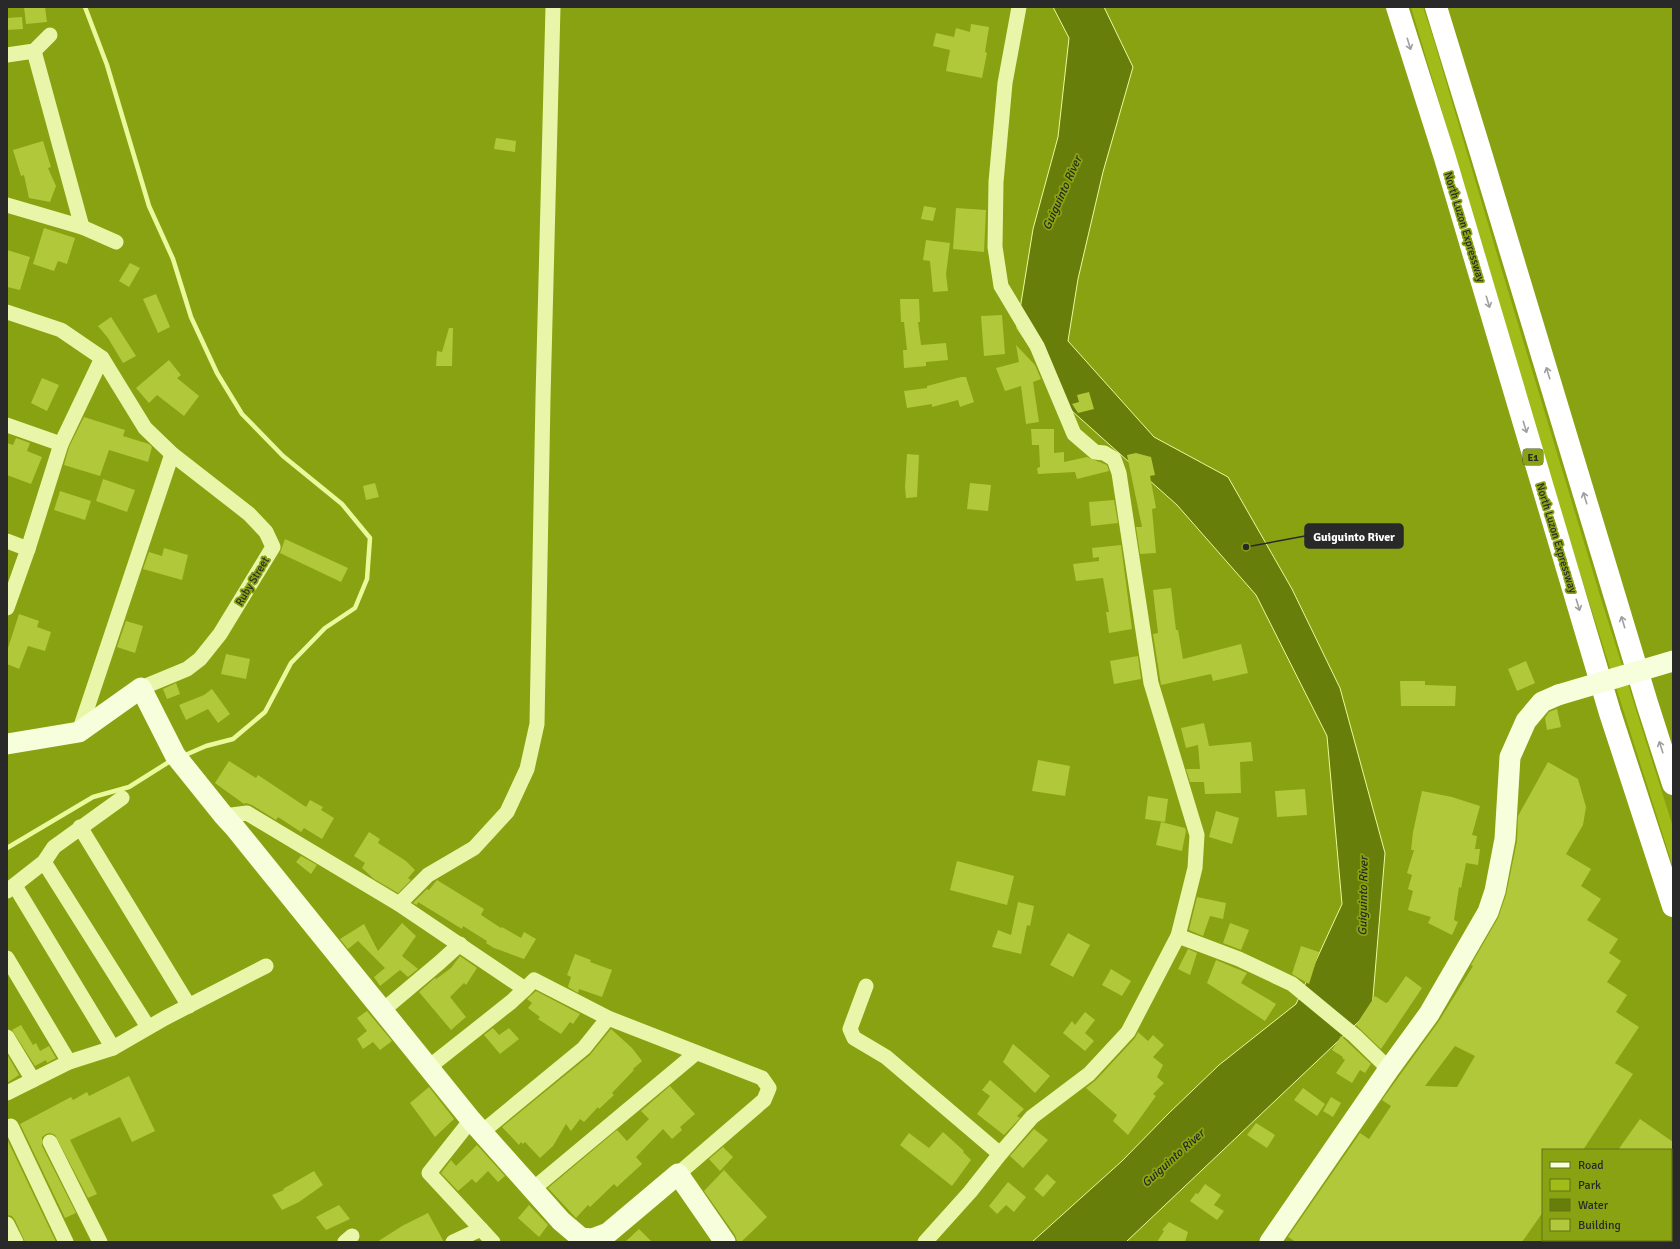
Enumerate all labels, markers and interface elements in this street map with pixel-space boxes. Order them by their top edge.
one-way arrow [1406,38,1413,51]
water label: Guiguinto River [1040,153,1086,232]
street label: North Luzon Expressway [1442,170,1488,285]
one-way arrow [1485,296,1492,309]
one-way arrow [1544,367,1551,380]
one-way arrow [1522,420,1529,433]
road number: E1 [1523,449,1543,465]
street label: North Luzon Expressway [1534,481,1580,596]
one-way arrow [1581,492,1588,505]
callout: Guiguinto River [1305,524,1403,548]
text: Guiguinto River [1313,530,1395,545]
street label: Ruby Street [233,554,272,608]
one-way arrow [1575,599,1582,612]
one-way arrow [1619,616,1626,629]
one-way arrow [1657,740,1664,753]
water label: Guiguinto River [1355,855,1372,936]
water label: Guiguinto River [1139,1125,1209,1190]
legend [1542,1149,1672,1241]
text: Road [1578,1158,1604,1173]
text: Park [1578,1178,1601,1193]
text: Water [1578,1198,1609,1213]
text: Building [1578,1218,1621,1233]

